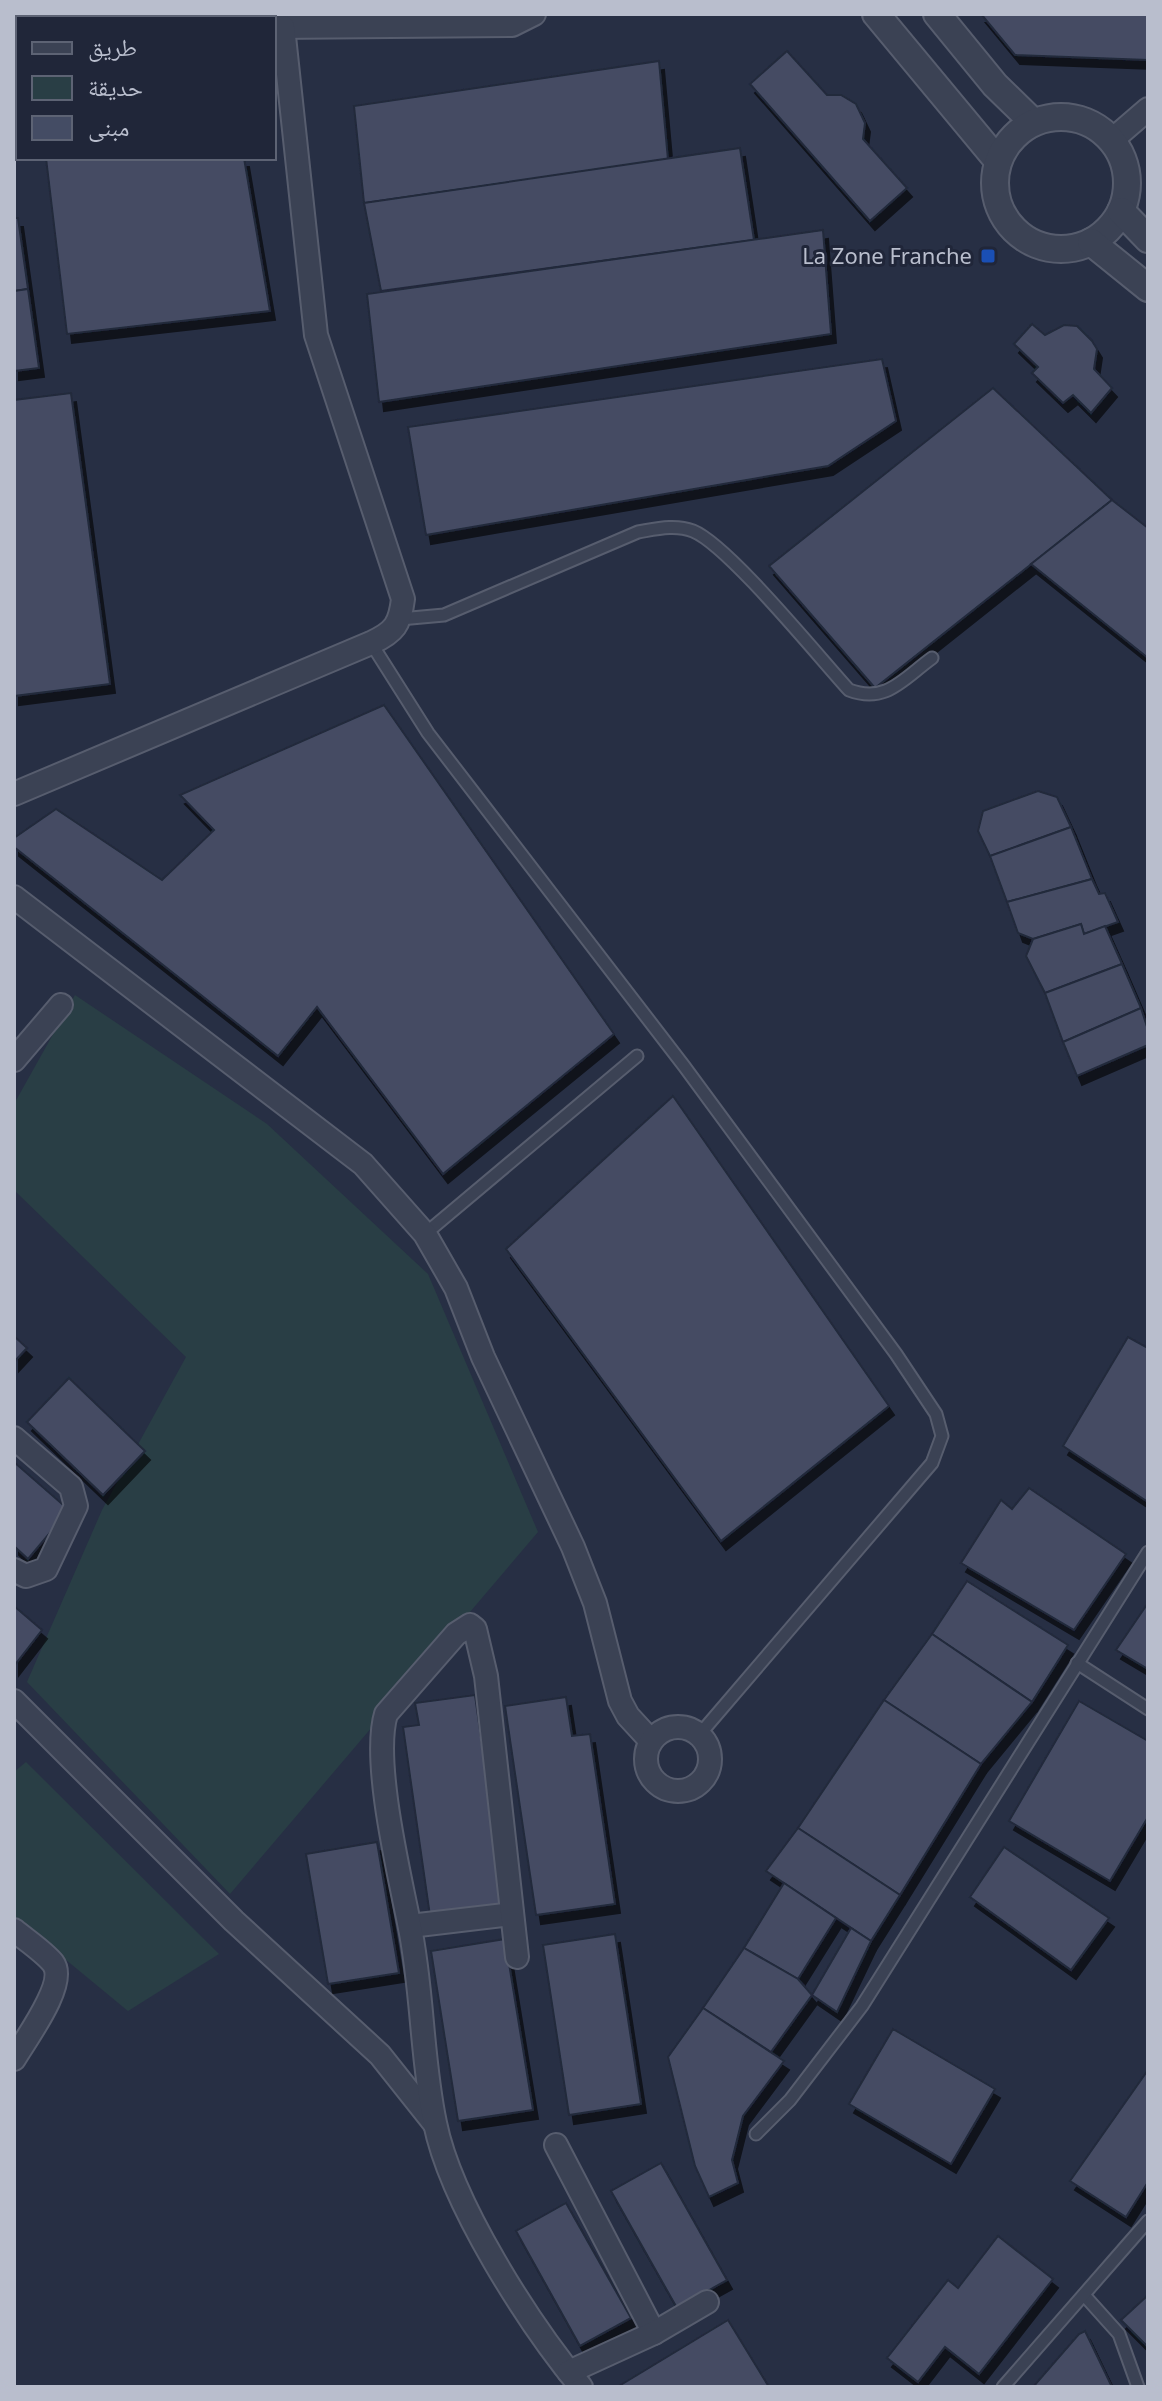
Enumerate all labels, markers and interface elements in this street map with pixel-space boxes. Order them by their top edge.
legend [16,16,276,160]
text: طريق [88,30,137,63]
text: حديقة [88,70,143,103]
text: مبنى [88,110,129,143]
place label: La Zone Franche [802,240,972,270]
marker: La Zone Franche [979,247,997,265]

